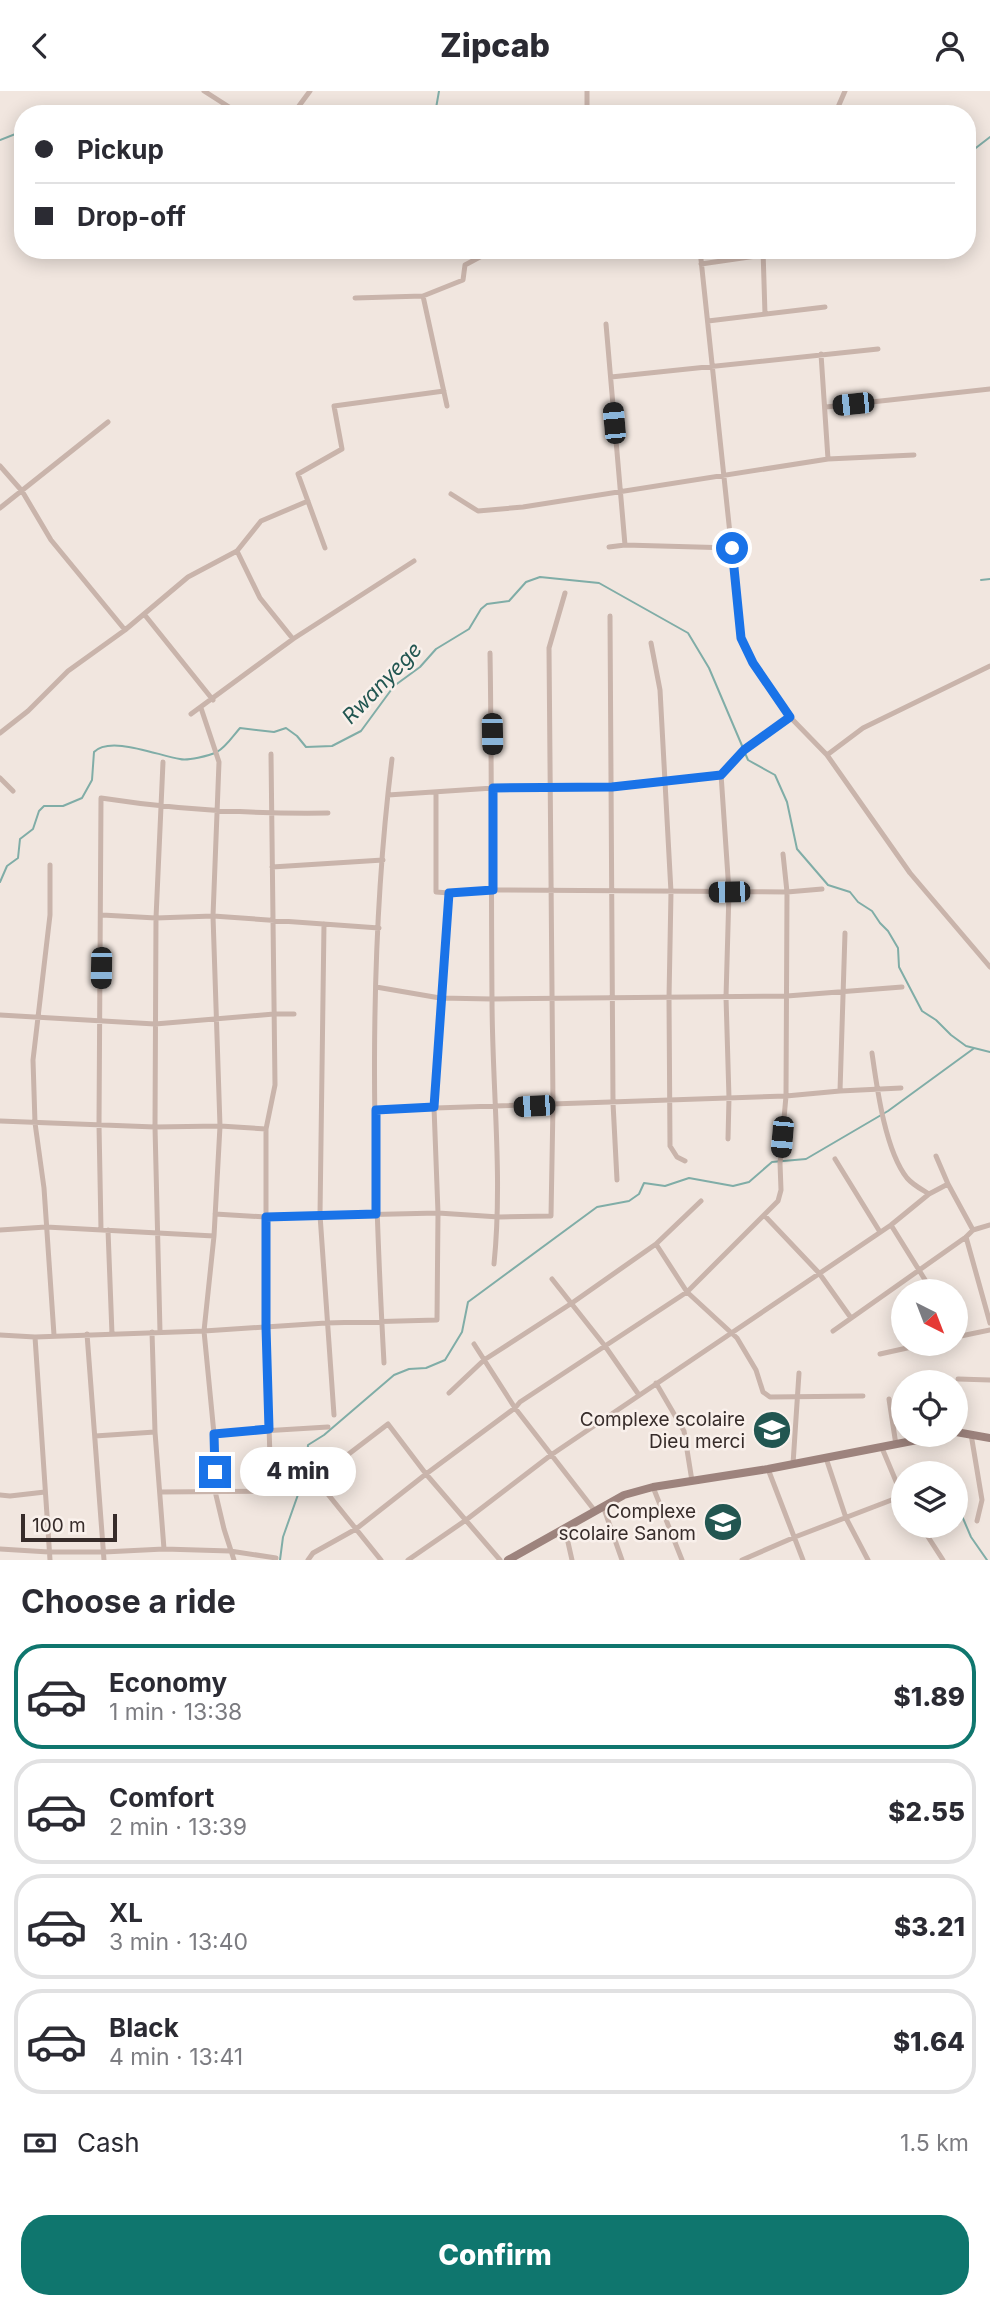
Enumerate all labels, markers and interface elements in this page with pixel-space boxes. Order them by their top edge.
text: Zipcab [440,26,550,65]
icon: back [21,27,59,65]
icon: person [931,27,969,65]
text: Pickup [77,134,164,165]
text: Drop-off [77,201,186,232]
car [832,391,875,417]
car [602,401,627,445]
route start [716,532,748,564]
water label: Rwanyege [337,637,427,729]
car [482,713,503,755]
car [708,881,751,903]
car [91,947,112,989]
car [513,1094,556,1118]
car [770,1115,795,1159]
north arrow [891,1279,968,1356]
map controls [891,1279,968,1538]
button: locate [891,1370,968,1447]
place label: Complexe scolaire Dieu merci [580,1408,745,1453]
school or university icon: Complexe scolaire Dieu merci [751,1409,793,1451]
callout: 4 min [240,1447,355,1497]
route end [199,1456,231,1488]
text: 4 min [266,1457,330,1485]
button: layers [891,1461,968,1538]
place label: Complexe scolaire Sanom [558,1500,696,1545]
school or university icon: Complexe scolaire Sanom [702,1501,744,1543]
scale bar [21,1511,117,1543]
text: 100 m [32,1514,86,1537]
text: Choose a ride [21,1582,236,1621]
icon: car [25,1665,88,1728]
text: Economy [109,1667,227,1698]
text: $1.89 [894,1681,965,1712]
text: 1 min · 13:38 [109,1698,242,1726]
icon: car [25,1780,88,1843]
text: Comfort [109,1782,214,1813]
text: $2.55 [888,1796,965,1827]
text: 2 min · 13:39 [109,1813,247,1841]
icon: car [25,1895,88,1958]
text: XL [109,1897,143,1928]
text: $3.21 [894,1911,965,1942]
text: 3 min · 13:40 [109,1928,248,1956]
icon: car [25,2010,88,2073]
text: Black [109,2012,179,2043]
text: $1.64 [893,2026,965,2057]
text: 4 min · 13:41 [109,2043,243,2071]
icon: cash [21,2124,59,2162]
text: Cash [77,2127,140,2158]
text: 1.5 km [900,2129,969,2157]
button: Confirm [21,2215,969,2295]

